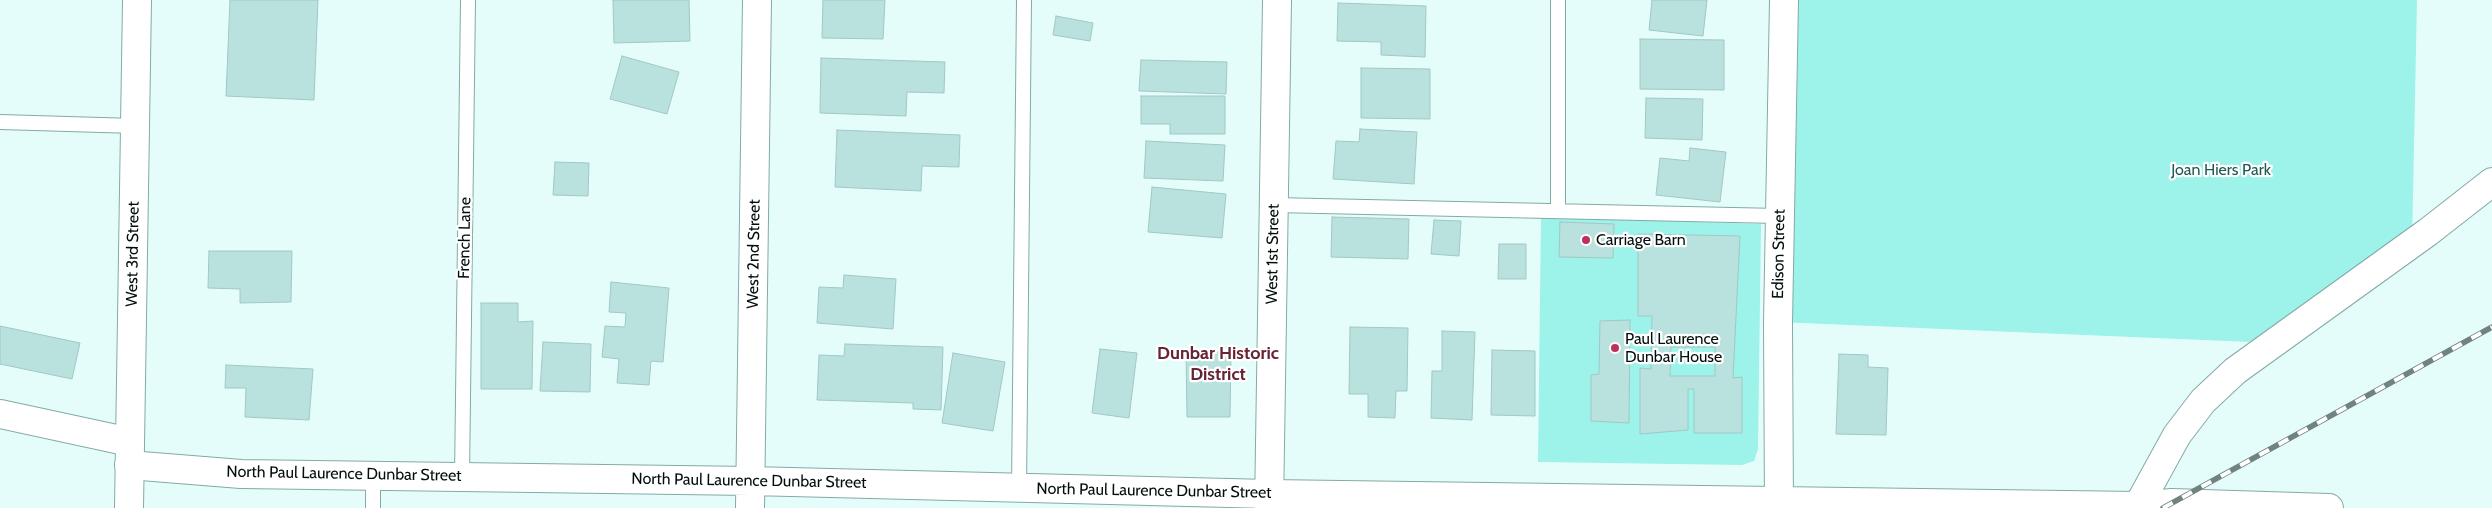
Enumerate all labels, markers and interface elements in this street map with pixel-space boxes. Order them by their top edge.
park label: Joan Hiers Park [2171,160,2271,180]
street label: French Lane [455,197,475,279]
street label: West 2nd Street [743,199,765,309]
street label: West 3rd Street [122,201,144,307]
street label: West 1st Street [1263,204,1283,304]
street label: Edison Street [1769,209,1789,299]
place label: Carriage Barn [1596,230,1686,250]
marker: Carriage Barn [1580,234,1592,246]
place label: Paul Laurence Dunbar House [1625,329,1722,367]
marker: Paul Laurence Dunbar House [1609,342,1621,354]
district label: Dunbar Historic District [1157,343,1279,386]
street label: North Paul Laurence Dunbar Street [226,462,462,486]
street label: North Paul Laurence Dunbar Street [631,469,867,493]
street label: North Paul Laurence Dunbar Street [1036,479,1272,503]

